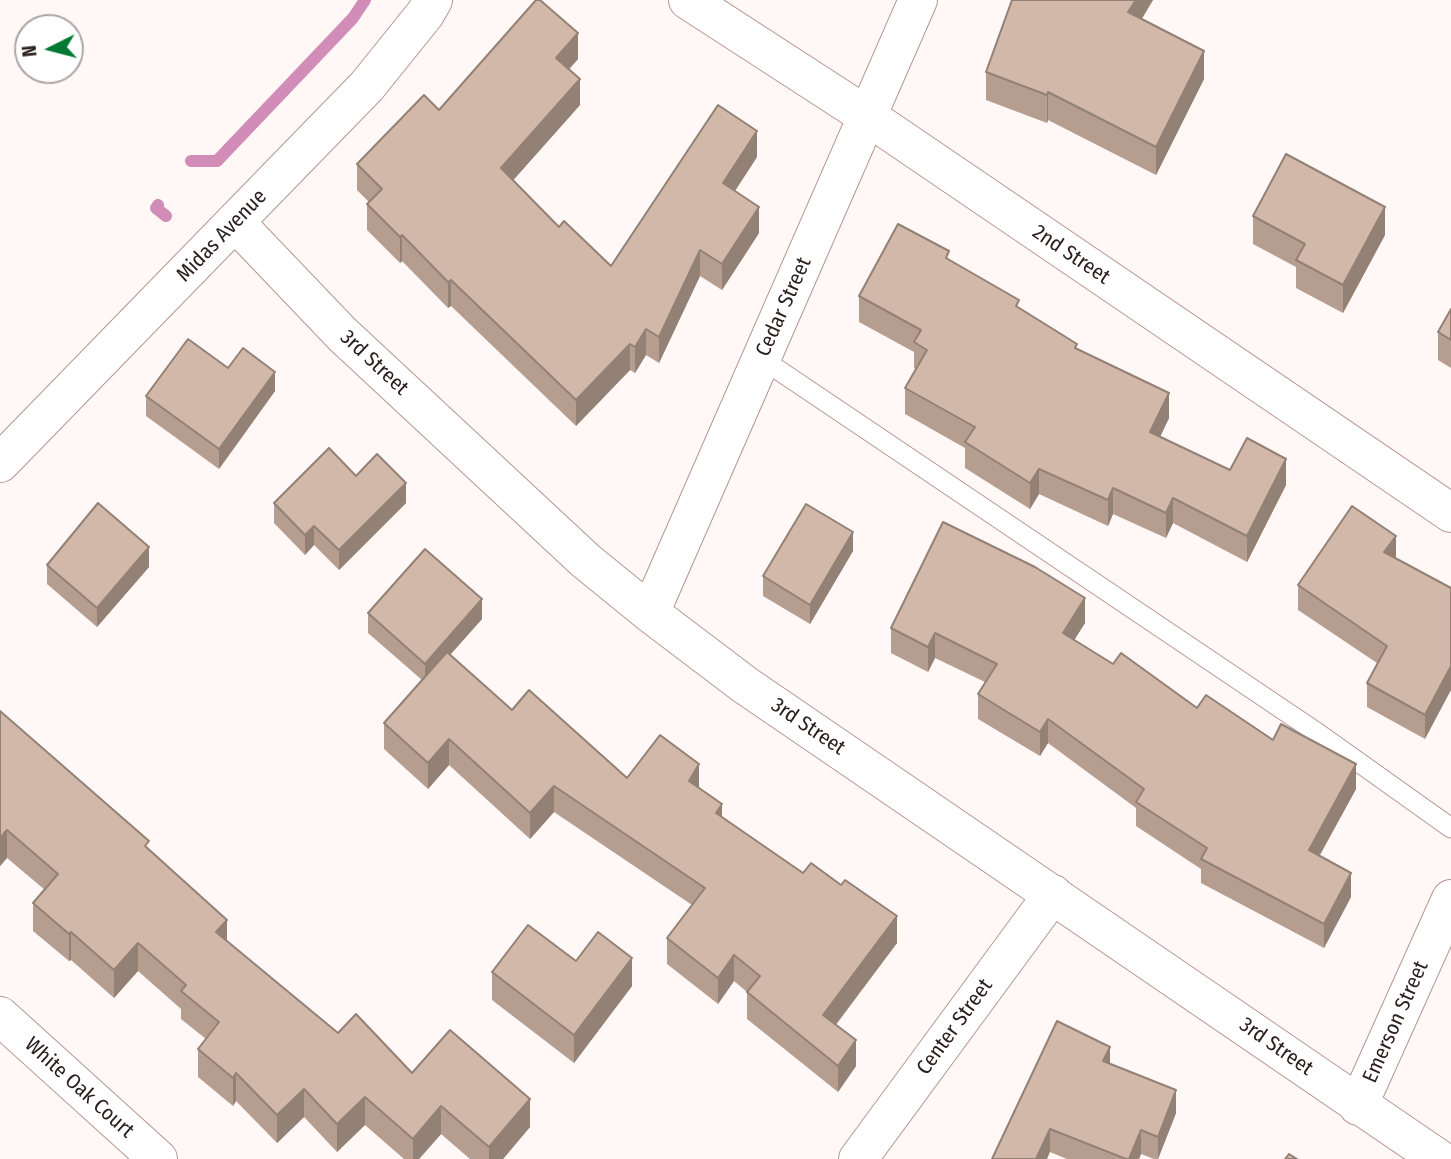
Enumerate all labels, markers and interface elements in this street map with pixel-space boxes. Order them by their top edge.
north arrow [14,14,84,84]
text: N [18,44,42,58]
street label: Midas Avenue [172,185,272,287]
street label: 2nd Street [1027,220,1115,290]
street label: Cedar Street [751,253,817,361]
street label: 3rd Street [335,325,413,401]
street label: 3rd Street [766,693,850,761]
street label: Emerson Street [1358,957,1434,1087]
street label: Center Street [912,974,998,1080]
street label: 3rd Street [1234,1013,1318,1081]
street label: White Oak Court [19,1032,139,1144]

